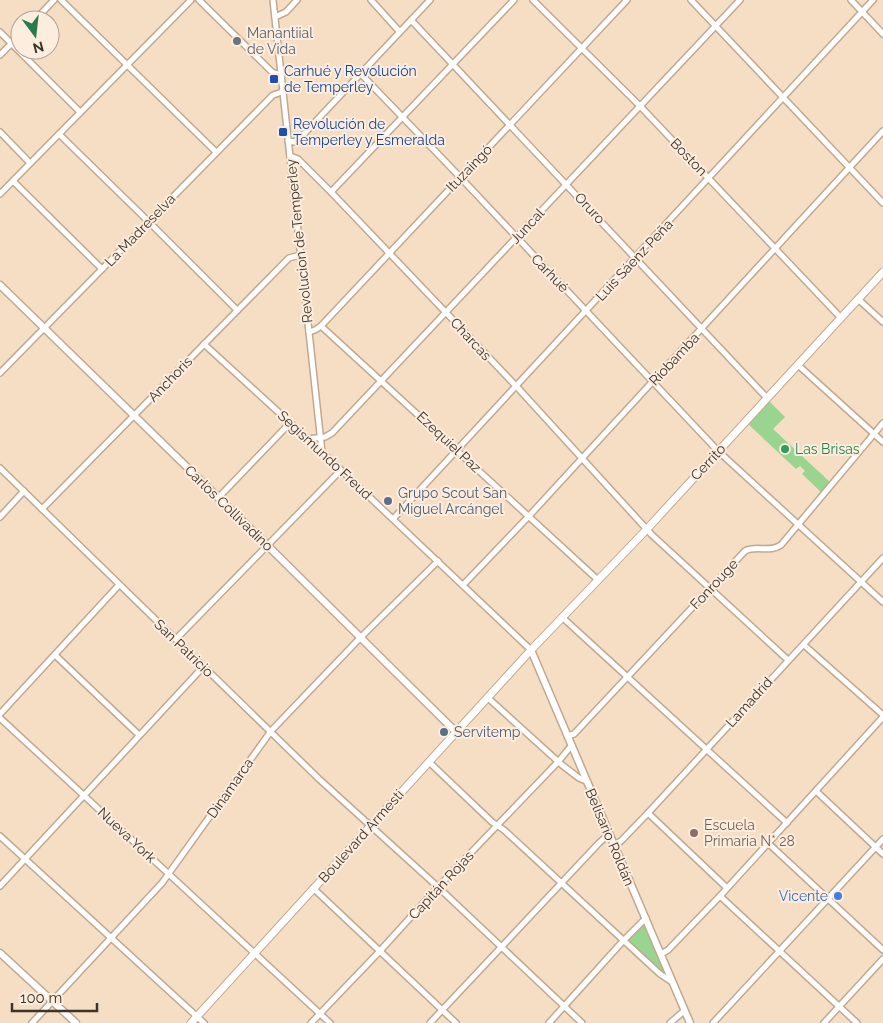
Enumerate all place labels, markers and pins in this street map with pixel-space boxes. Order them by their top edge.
place label: Manantiial de Vida [247,25,313,57]
marker: Manantiial de Vida [231,35,243,47]
place label: Carhué y Revolución de Temperley [284,63,417,95]
marker: Carhué y Revolución de Temperley [268,73,280,85]
place label: Revolución de Temperley y Esmeralda [293,116,445,148]
marker: Revolución de Temperley y Esmeralda [277,126,289,138]
place label: Las Brisas [795,441,860,457]
marker: Las Brisas [779,443,791,455]
place label: Grupo Scout San Miguel Arcángel [398,485,507,517]
marker: Grupo Scout San Miguel Arcángel [382,495,394,507]
place label: Servitemp [454,724,521,740]
marker: Servitemp [438,726,450,738]
place label: Escuela Primaria N* 28 [704,817,795,849]
marker: Escuela Primaria N* 28 [688,827,700,839]
place label: Vicente [779,888,828,904]
marker: Vicente [832,890,844,902]

